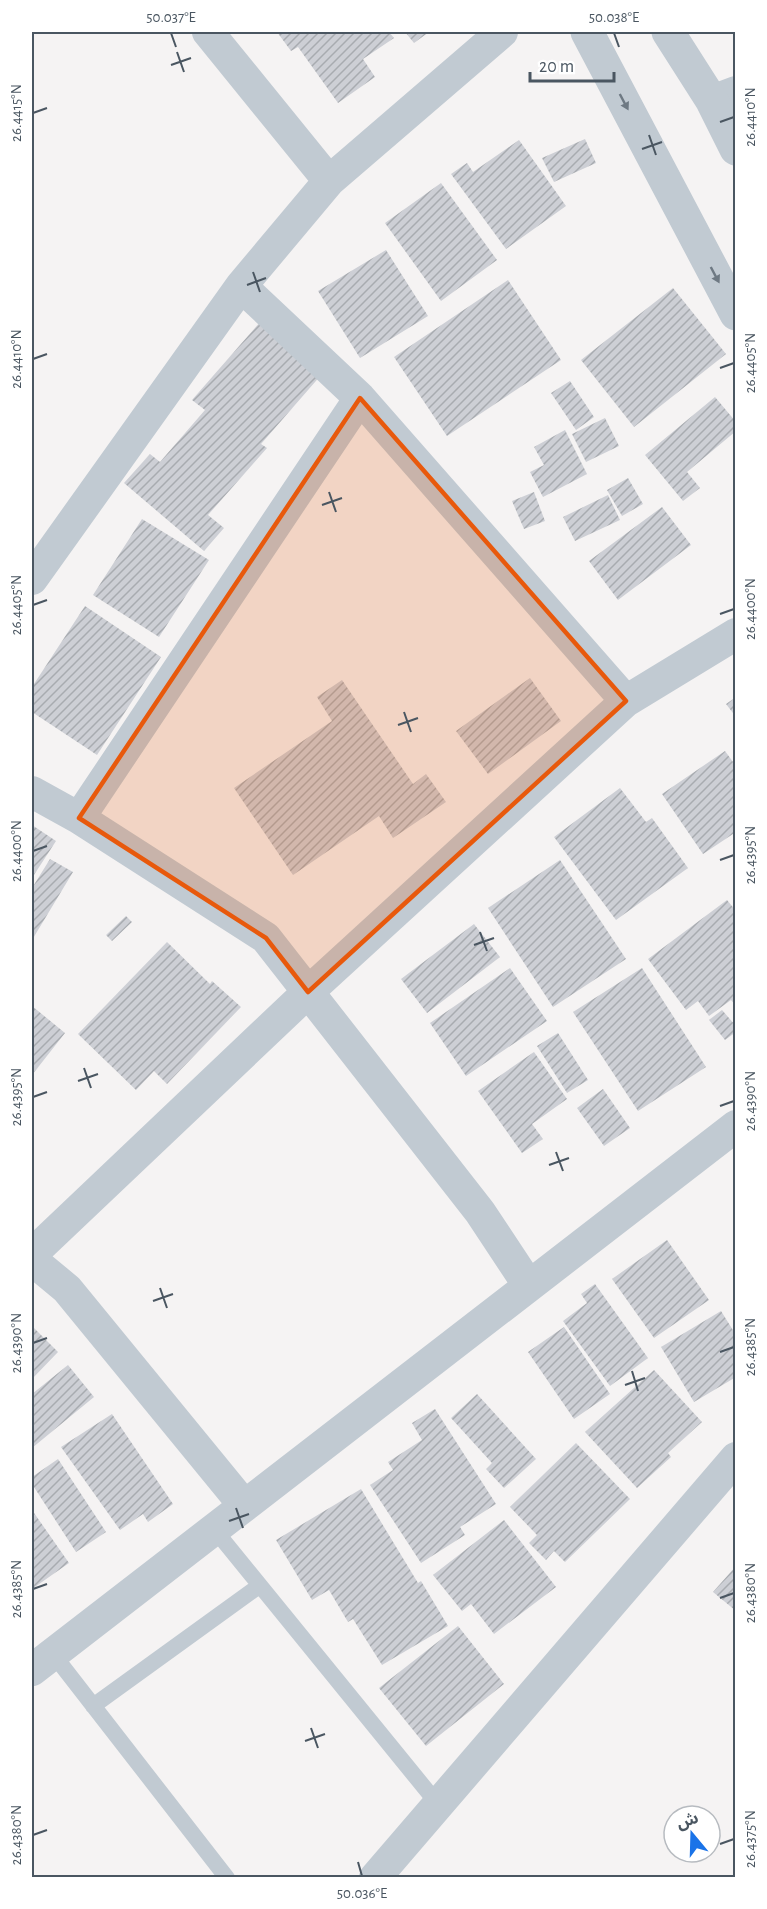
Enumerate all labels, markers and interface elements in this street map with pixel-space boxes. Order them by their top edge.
text: 50.037°E [146,10,196,25]
text: 50.038°E [589,10,639,25]
scale bar [530,45,614,83]
text: 20 m [539,58,574,76]
text: 26.4415°N [9,84,24,142]
text: 26.4410°N [743,87,758,147]
one-way arrow [619,94,629,111]
one-way arrow [710,266,720,283]
text: 26.4410°N [9,329,24,389]
text: 26.4405°N [743,333,758,393]
text: 26.4405°N [9,575,24,635]
text: 26.4400°N [743,578,758,640]
text: 26.4400°N [9,820,24,882]
text: 26.4395°N [743,826,758,884]
text: 26.4395°N [9,1068,24,1126]
text: 26.4390°N [743,1071,758,1131]
text: 26.4390°N [9,1313,24,1373]
text: 26.4385°N [743,1318,758,1376]
text: 26.4385°N [9,1560,24,1618]
text: 26.4380°N [743,1563,758,1623]
north arrow [662,1804,722,1864]
text: 26.4380°N [9,1805,24,1865]
text: ش [674,1810,701,1833]
text: 26.4375°N [743,1810,758,1868]
text: 50.036°E [337,1886,387,1901]

